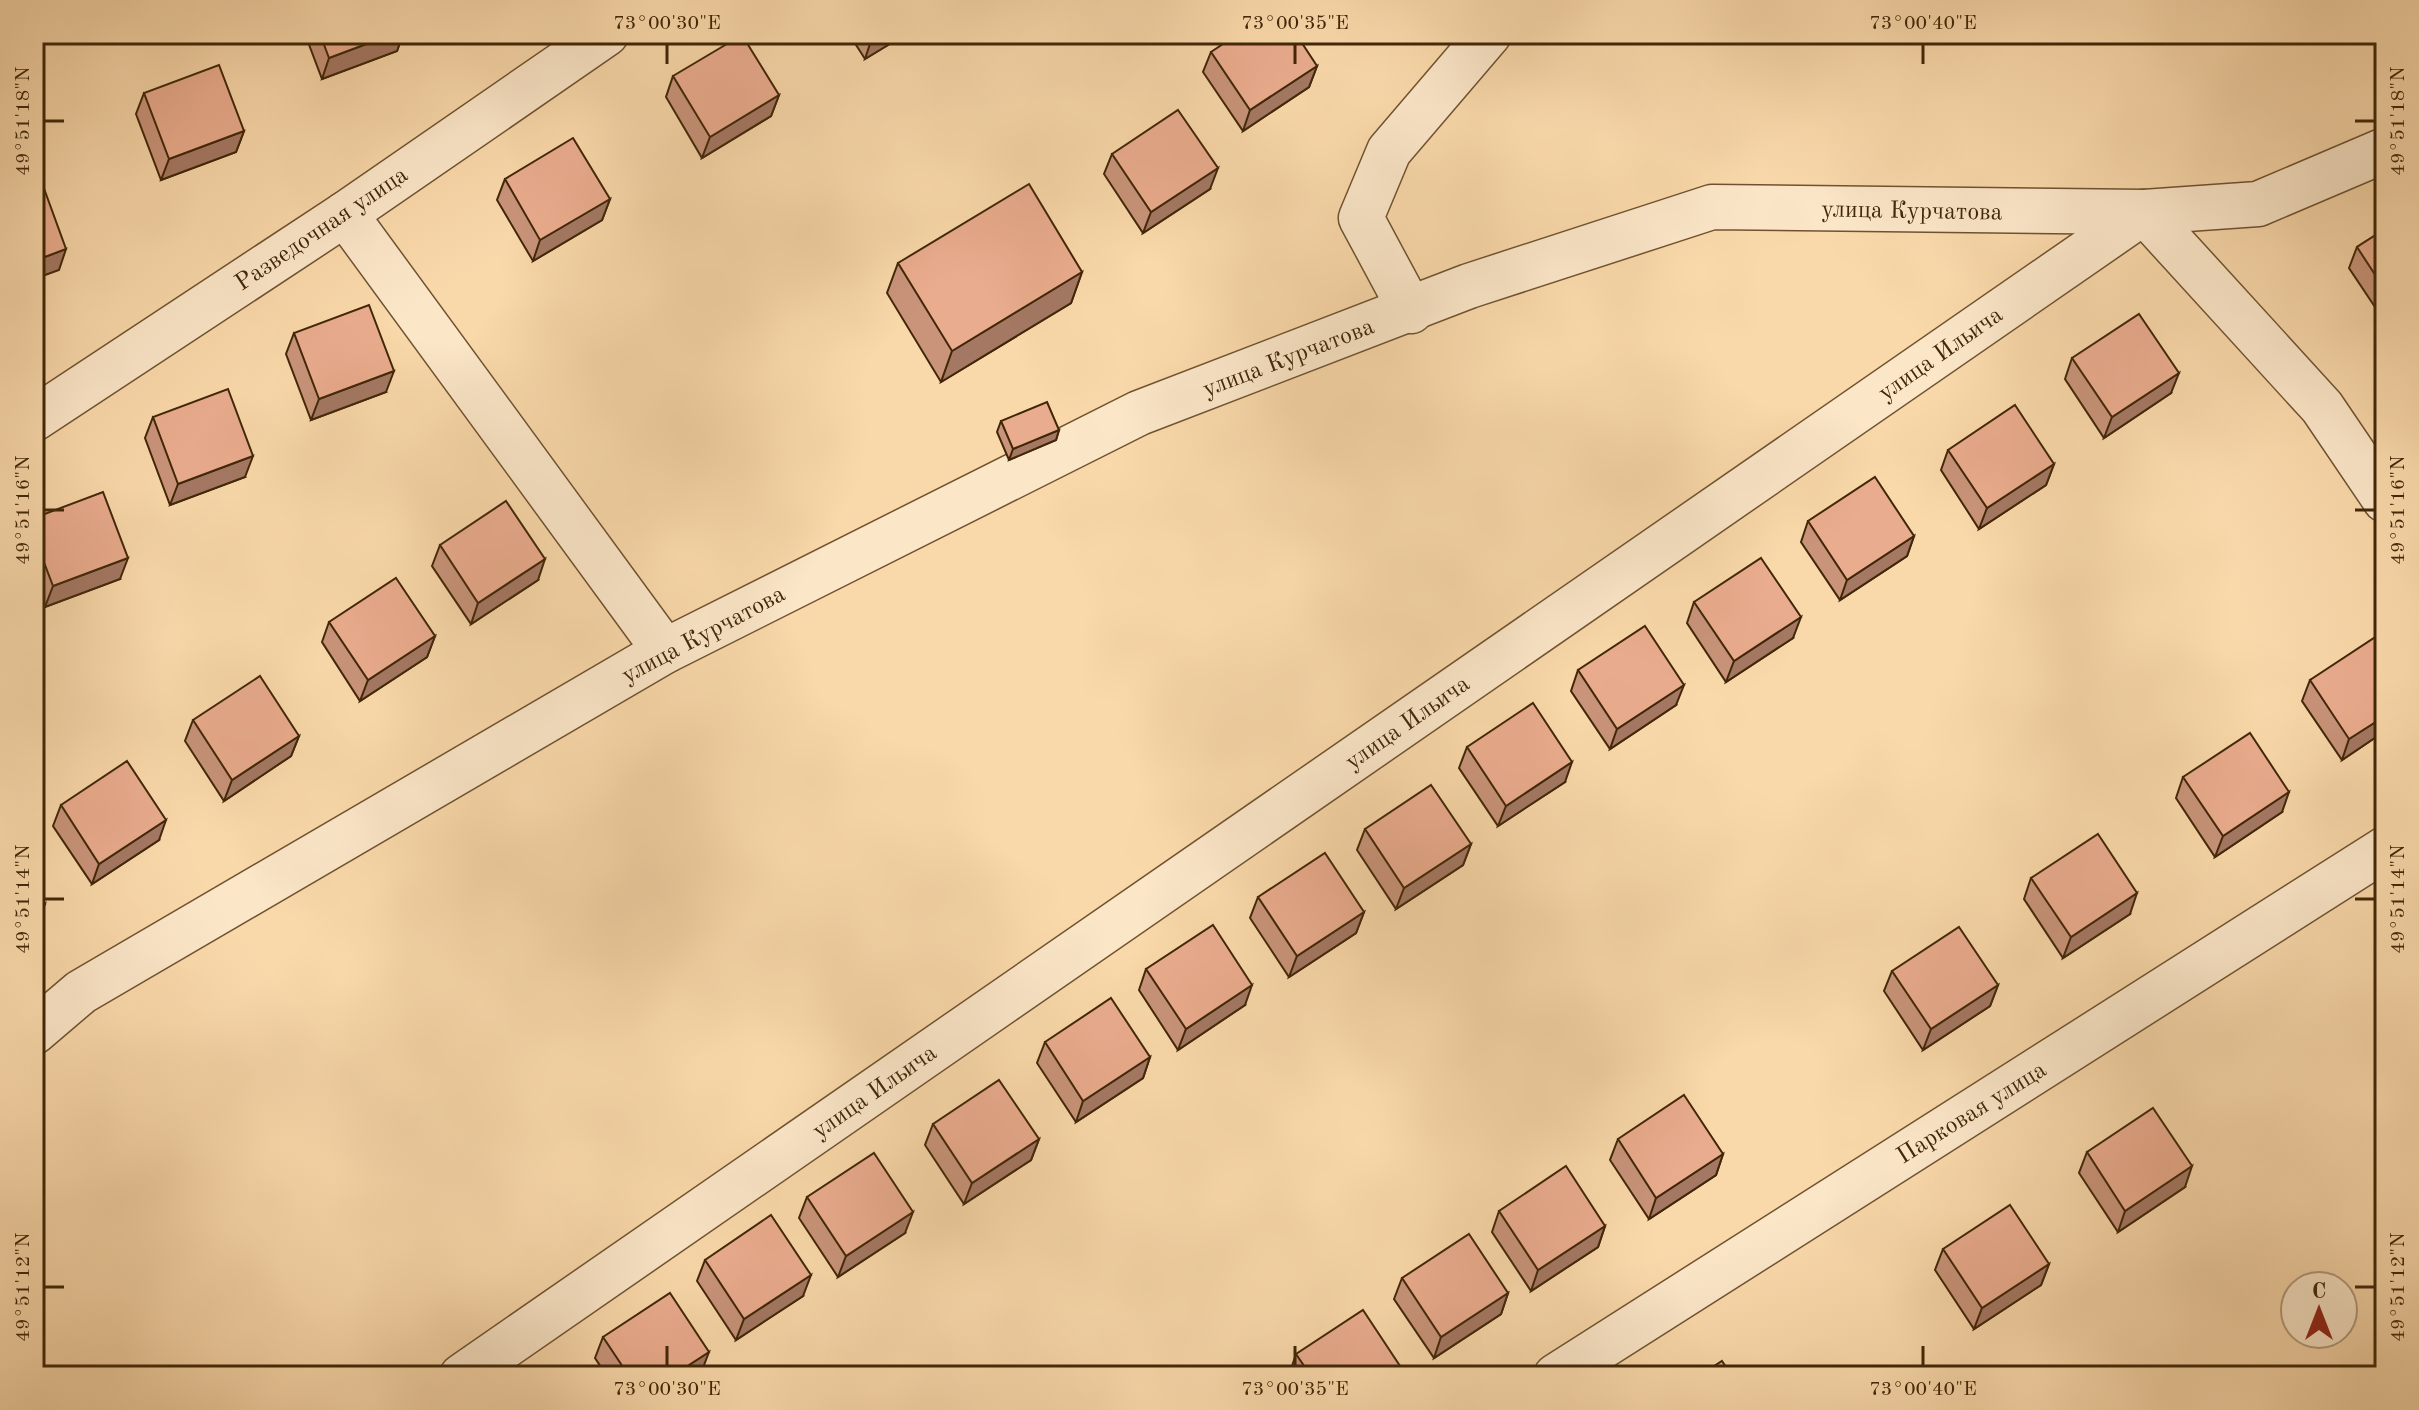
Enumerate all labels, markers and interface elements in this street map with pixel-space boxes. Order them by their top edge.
text: 73°00'30"E [613,14,721,34]
text: 73°00'35"E [1241,14,1349,34]
text: 73°00'40"E [1869,14,1977,34]
text: 49°51'18"N [14,66,34,176]
text: 49°51'18"N [2389,66,2409,176]
street label: Разведочная улица [232,163,413,296]
street label: улица Курчатова [1821,198,2003,226]
street label: улица Ильича [1875,303,2008,406]
street label: улица Курчатова [1200,315,1378,403]
text: 49°51'16"N [14,455,34,565]
text: 49°51'16"N [2389,455,2409,565]
street label: улица Курчатова [618,583,790,689]
street label: улица Ильича [1342,672,1475,775]
text: 49°51'14"N [14,844,34,954]
text: 49°51'14"N [2389,844,2409,954]
street label: улица Ильича [809,1041,942,1144]
street label: Парковая улица [1893,1058,2051,1169]
text: 49°51'12"N [14,1232,34,1342]
text: 49°51'12"N [2389,1232,2409,1342]
north arrow [2279,1270,2359,1350]
text: С [2312,1281,2326,1303]
text: 73°00'30"E [613,1380,721,1400]
text: 73°00'35"E [1241,1380,1349,1400]
text: 73°00'40"E [1869,1380,1977,1400]

